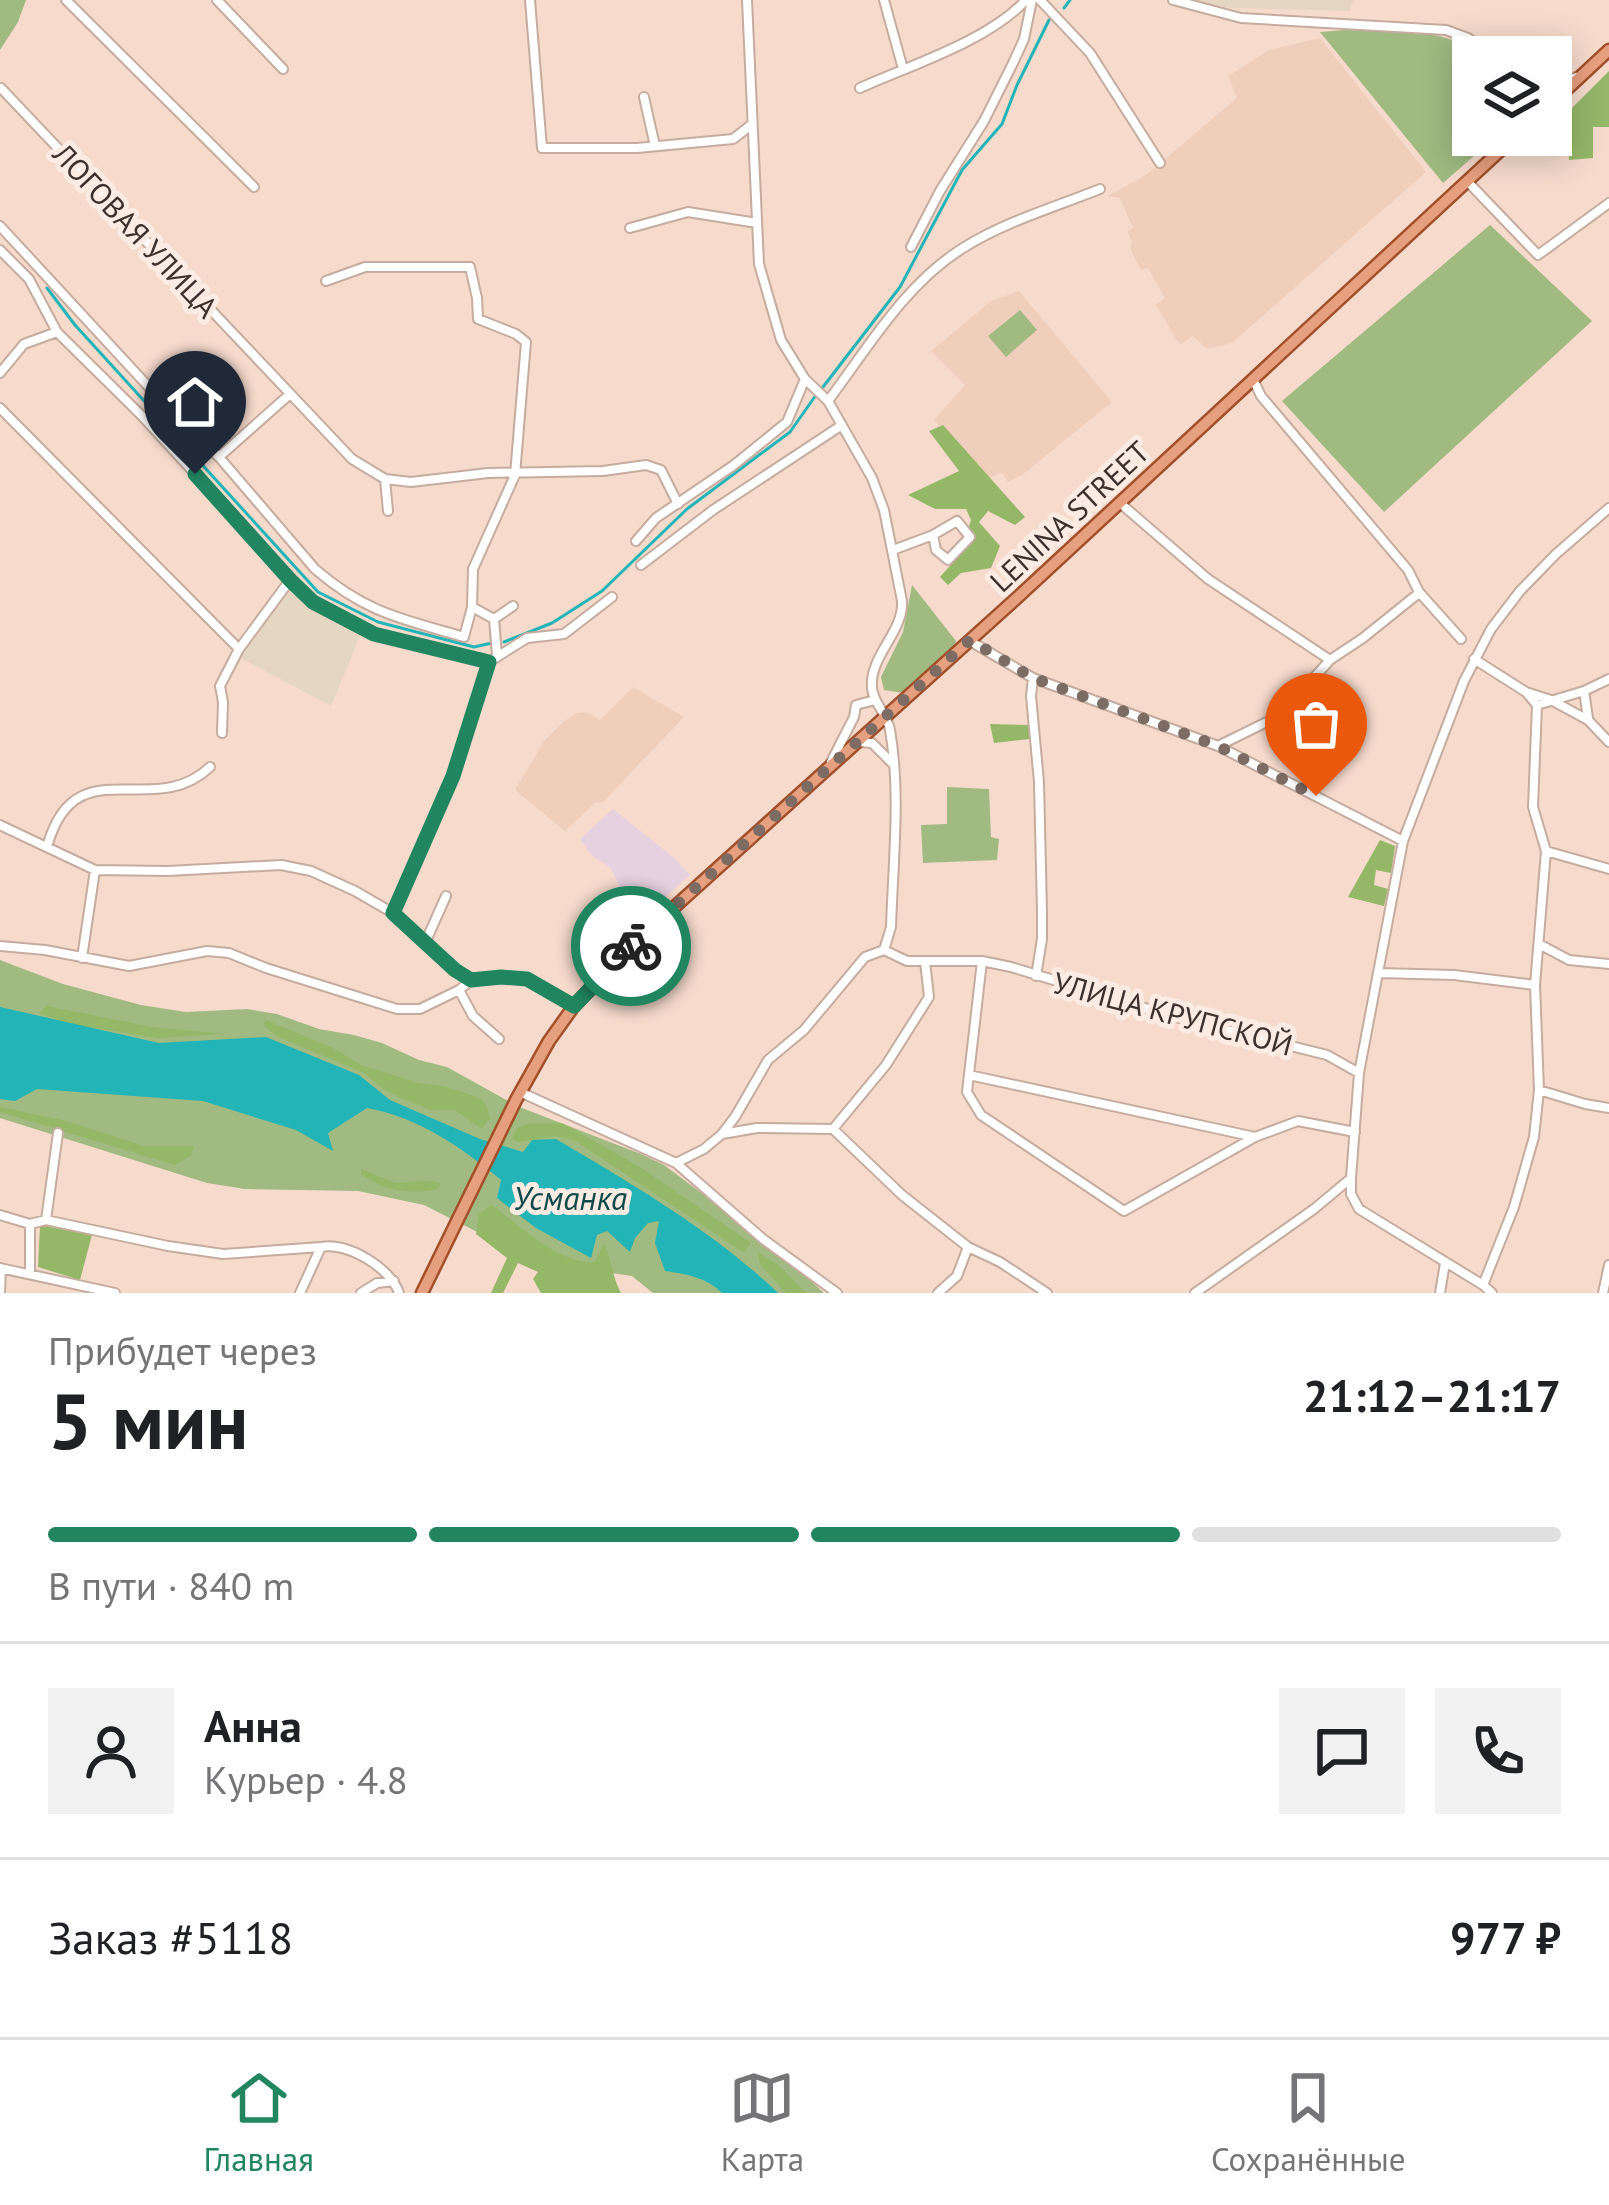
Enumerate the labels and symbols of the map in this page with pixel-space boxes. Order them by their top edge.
street label: ЛОГОВАЯ УЛИЦА [44,134,227,326]
pin [144,351,246,474]
street label: LENINA STREET [981,432,1157,600]
pin [1265,673,1367,796]
courier [571,886,691,1006]
street label: УЛИЦА КРУПСКОЙ [1049,962,1297,1064]
water label: Усманка [513,1176,627,1219]

